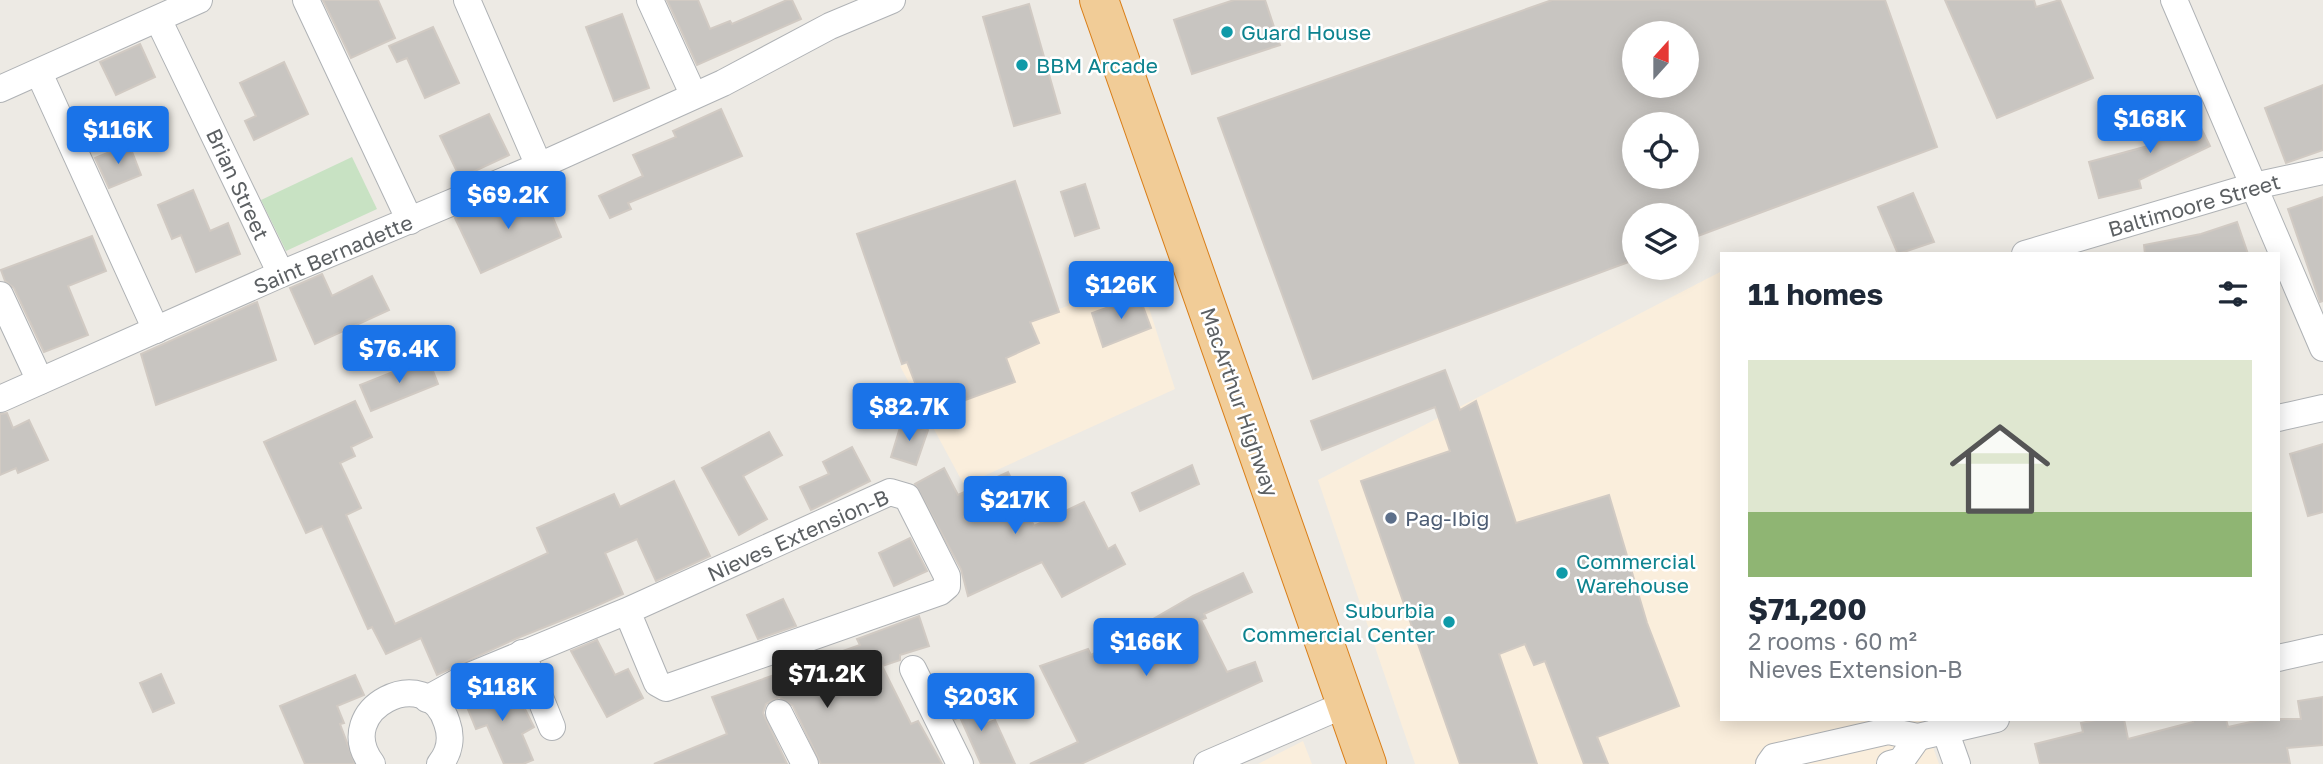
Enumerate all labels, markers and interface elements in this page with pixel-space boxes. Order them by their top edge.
place label: Guard House [1241,19,1371,45]
north arrow [1622,21,1699,98]
map controls [1622,21,1699,280]
marker: Guard House [1219,24,1235,40]
place label: BBM Arcade [1036,52,1158,78]
marker: BBM Arcade [1014,57,1030,73]
pin: $168K [2101,96,2199,155]
text: $168K [2113,104,2187,132]
pin: $116K [69,106,167,166]
button: locate [1622,112,1699,189]
text: $116K [83,115,153,143]
street label: Brian Street [201,124,275,244]
street label: Baltimoore Street [2105,168,2283,242]
pin: $69.2K [451,172,565,231]
text: $69.2K [467,180,549,208]
button: layers [1622,203,1699,280]
street label: Saint Bernadette [250,209,416,299]
pin: $126K [1072,262,1170,321]
text: $126K [1085,270,1157,298]
icon: filters [2214,275,2252,313]
text: 11 homes [1748,276,1883,312]
street label: MacArthur Highway [1195,304,1285,500]
pin: $76.4K [342,326,456,385]
text: $76.4K [359,334,439,362]
pin: $82.7K [852,384,966,443]
text: $82.7K [869,392,949,420]
icon: home [1937,406,2063,532]
pin: $217K [966,476,1064,536]
street label: Nieves Extension-B [703,483,893,587]
text: $217K [980,485,1050,513]
place label: Pag-Ibig [1405,505,1489,531]
marker: Pag-Ibig [1383,510,1399,526]
place label: Commercial Warehouse [1576,548,1696,598]
marker: Commercial Warehouse [1554,565,1570,581]
text: $71,200 [1748,591,1867,627]
place label: Suburbia Commercial Center [1242,597,1435,647]
marker: Suburbia Commercial Center [1441,614,1457,630]
pin: $166K [1097,618,1195,678]
text: $166K [1109,627,1183,655]
text: 2 rooms · 60 m² [1748,627,1917,655]
pin: $71.2K [770,650,884,710]
text: Nieves Extension-B [1748,655,1963,683]
text: $71.2K [788,659,866,687]
pin: $118K [453,664,551,723]
text: $118K [467,672,537,700]
pin: $203K [932,674,1030,733]
text: $203K [943,682,1019,710]

